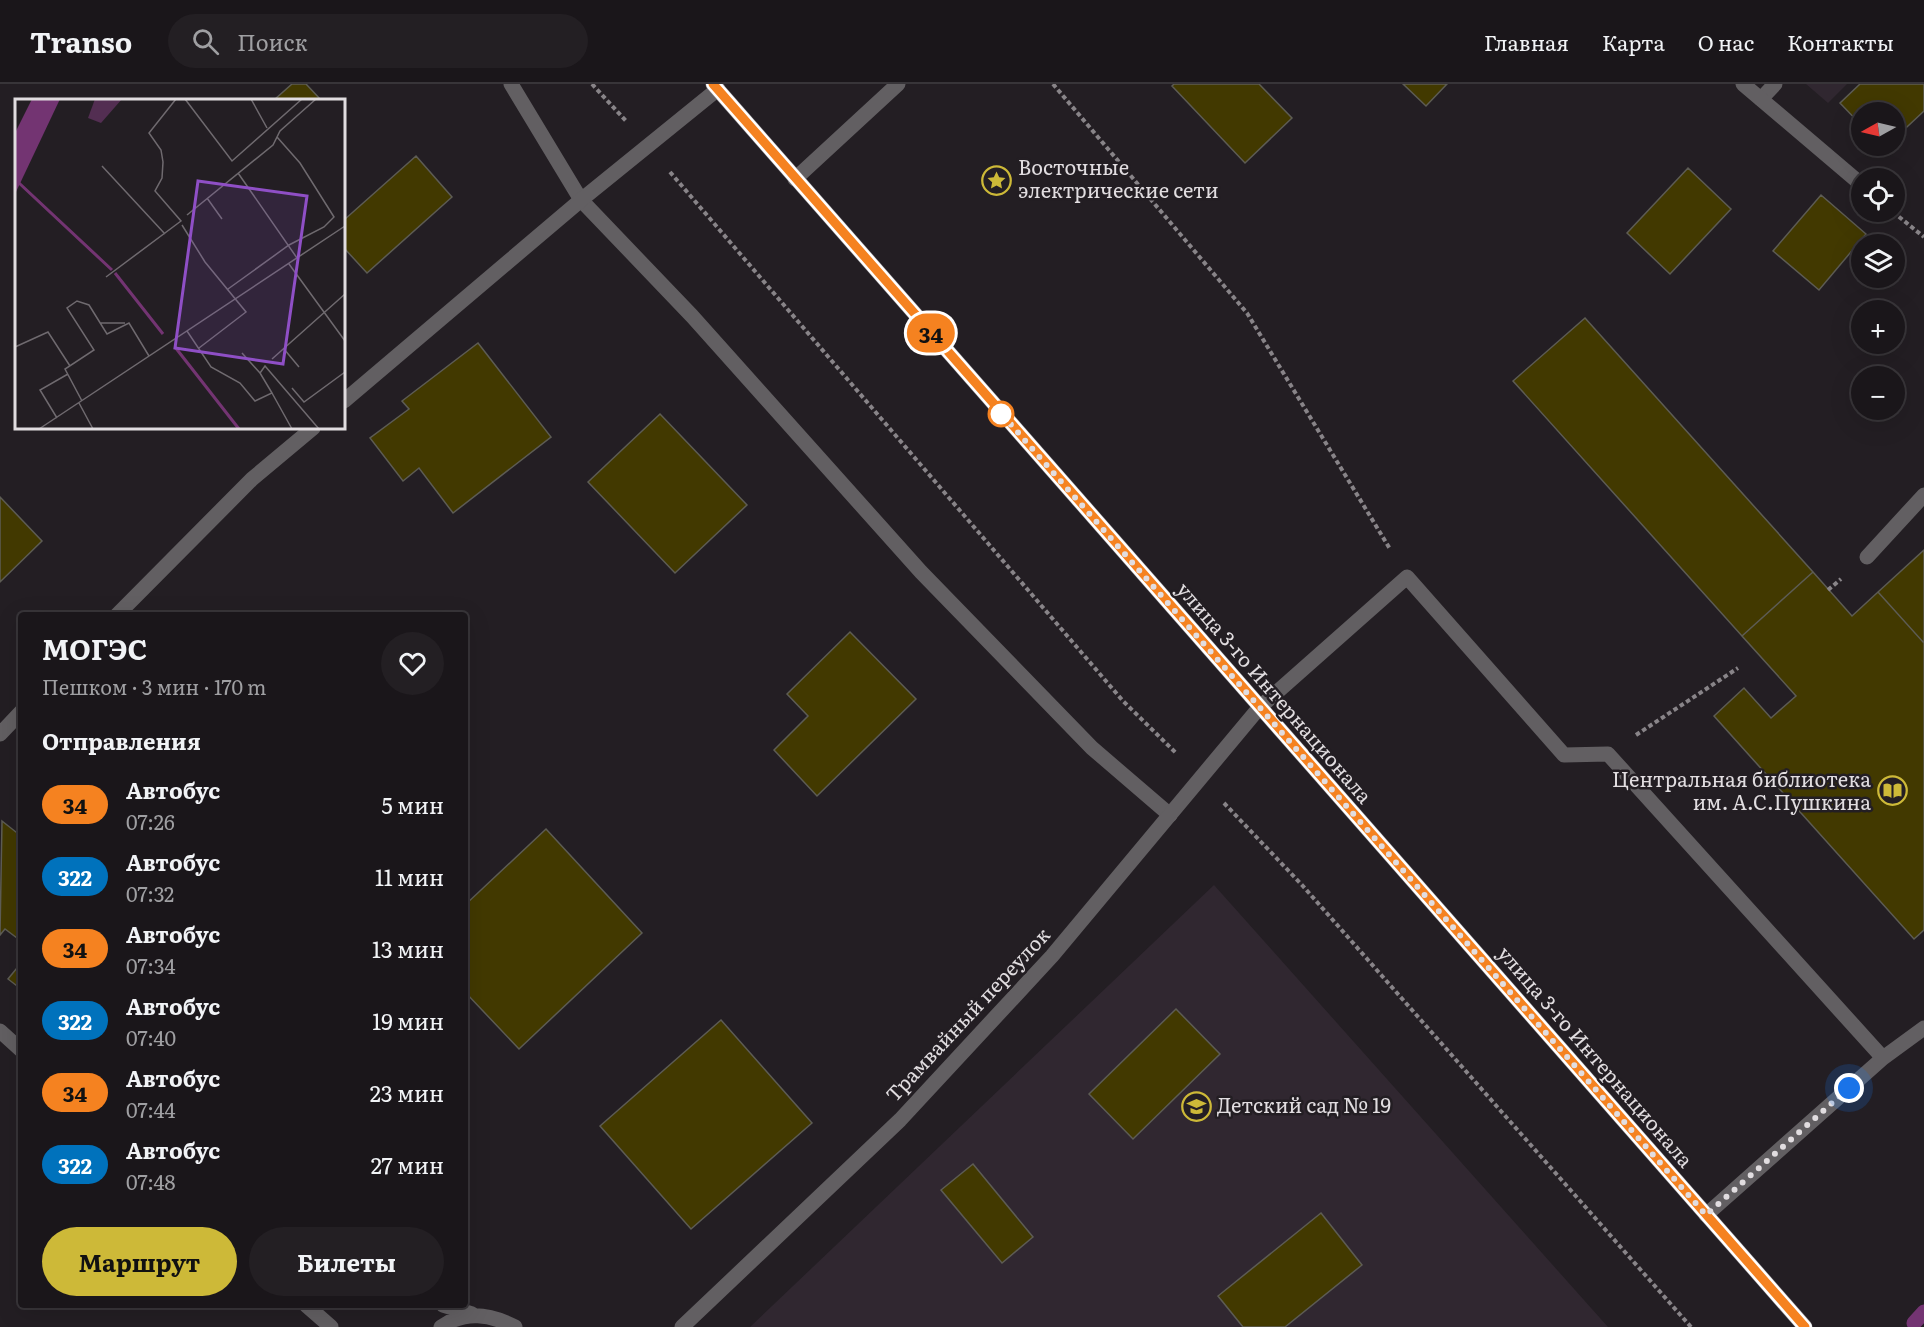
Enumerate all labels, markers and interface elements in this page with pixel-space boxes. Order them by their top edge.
search box [168,14,588,68]
text: Transo [30,20,132,62]
icon: search [189,25,222,58]
text: Поиск [237,25,308,58]
text: Главная [1484,26,1569,57]
text: Карта [1602,26,1665,57]
text: О нас [1698,26,1754,57]
text: Контакты [1787,26,1894,57]
inset map [15,99,345,429]
north arrow [1851,102,1905,156]
map controls [1851,102,1905,420]
place label: Восточные электрические сети [1018,151,1219,204]
place icon: Восточные электрические сети [981,164,1013,196]
button: locate [1851,168,1905,222]
button: layers [1851,234,1905,288]
button: + [1851,300,1905,354]
line badge: 34 [904,314,958,352]
text: 34 [919,318,943,349]
button: − [1851,366,1905,420]
unlabelled marker [988,401,1014,427]
street label: улица 3-го Интернационала [1171,574,1380,809]
text: МОГЭС [42,627,148,669]
button: heart [381,632,444,695]
text: Пешком · 3 мин · 170 m [42,671,267,701]
text: Отправления [42,724,201,757]
place label: Центральная библиотека им. А.С.Пушкина [1612,763,1871,816]
text: Автобус [126,773,220,806]
library icon: Центральная библиотека им. А.С.Пушкина [1876,775,1908,807]
text: 5 мин [382,788,444,821]
text: 34 [63,789,87,820]
text: 07:26 [126,806,175,836]
text: Автобус [126,845,220,878]
text: 11 мин [375,860,444,893]
text: 322 [58,861,92,892]
text: 07:32 [126,878,174,908]
text: Автобус [126,917,220,950]
street label: Трамвайный переулок [877,919,1056,1108]
text: 13 мин [372,932,444,965]
text: 34 [63,933,87,964]
street label: улица 3-го Интернационала [1492,938,1701,1173]
text: 07:34 [126,950,176,980]
text: Автобус [126,989,220,1022]
text: 19 мин [372,1004,444,1037]
text: 322 [58,1005,92,1036]
text: 07:40 [126,1022,176,1052]
text: Автобус [126,1061,220,1094]
your location [1834,1073,1864,1103]
text: 23 мин [370,1076,444,1109]
text: 34 [63,1077,87,1108]
place label: Детский сад № 19 [1217,1089,1391,1119]
school or university icon: Детский сад № 19 [1180,1090,1212,1122]
text: 07:44 [126,1094,176,1124]
text: Автобус [126,1133,220,1166]
text: 27 мин [371,1148,444,1181]
text: 322 [58,1149,92,1180]
text: 07:48 [126,1166,176,1196]
button: Маршрут [42,1227,237,1296]
button: Билеты [249,1227,444,1296]

